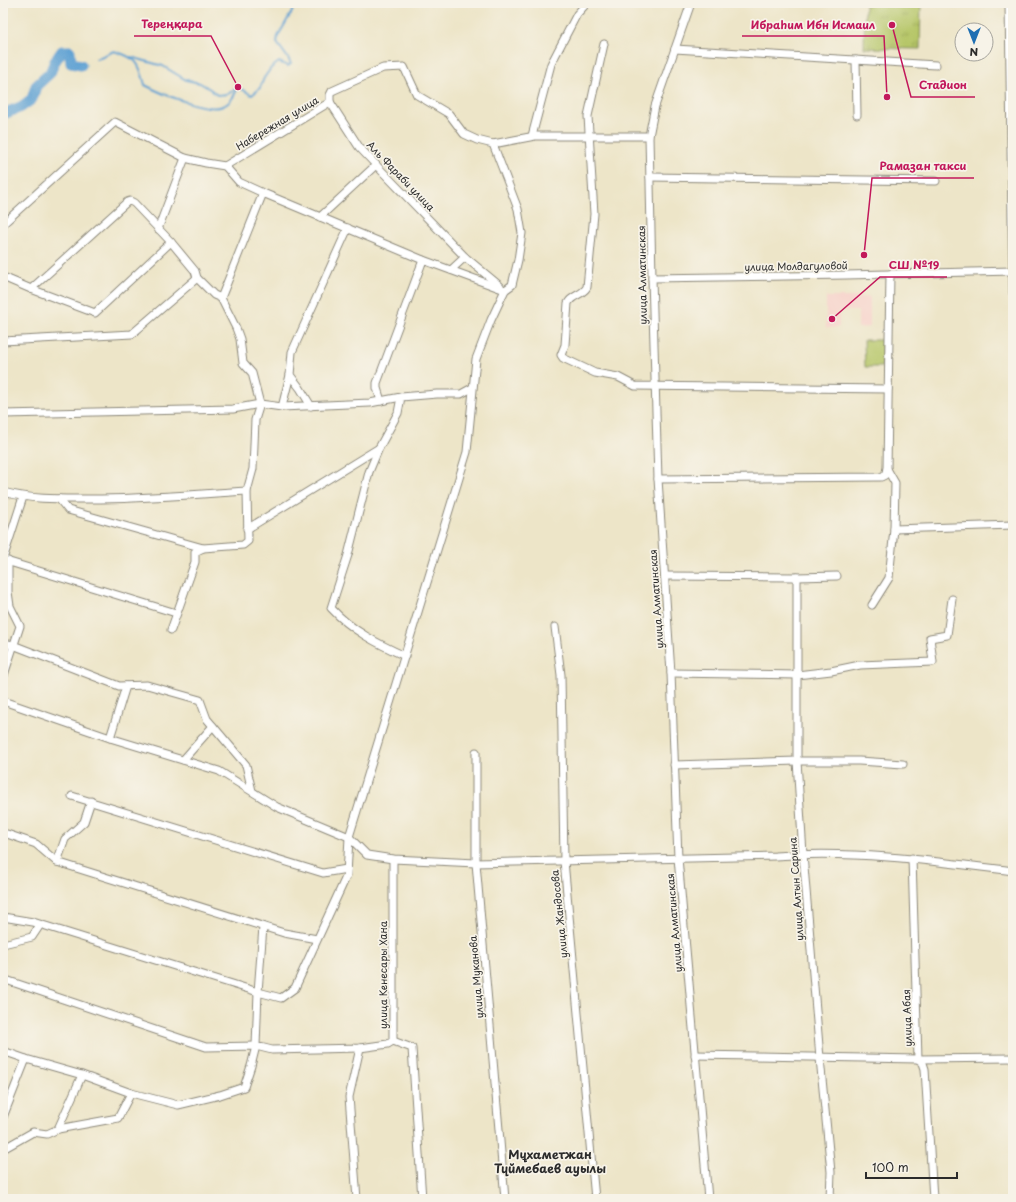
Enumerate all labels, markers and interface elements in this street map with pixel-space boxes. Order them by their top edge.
callout: Тереңқара [134,13,211,36]
callout: Ибраһим Ибн Исмаил [742,13,884,36]
text: Тереңқара [141,15,203,32]
text: Ибраһим Ибн Исмаил [751,16,875,33]
north arrow [954,22,994,62]
text: N [969,44,978,61]
callout: Стадион [911,74,975,97]
text: Стадион [919,76,967,93]
street label: Набережная улица [232,91,322,153]
street label: Аль Фараби улица [364,137,439,215]
callout: Рамазан такси [872,155,974,178]
text: Рамазан такси [880,157,967,174]
street label: улица Алматинская [633,225,650,325]
callout: СШ №19 [880,254,947,277]
text: СШ №19 [889,256,940,273]
street label: улица Молдагуловой [744,257,848,275]
street label: улица Алматинская [645,549,666,649]
street label: улица Алтын Сарина [784,836,807,941]
street label: улица Жандосова [546,868,571,959]
street label: улица Алматинская [662,873,685,973]
street label: улица Кенесары Хана [375,920,390,1029]
street label: улица Муканова [464,934,488,1019]
street label: улица Абая [898,989,915,1047]
district label: Мұхаметжан Түймебаев ауылы [494,1145,606,1177]
scale bar [866,1154,957,1180]
text: 100 m [872,1158,909,1176]

